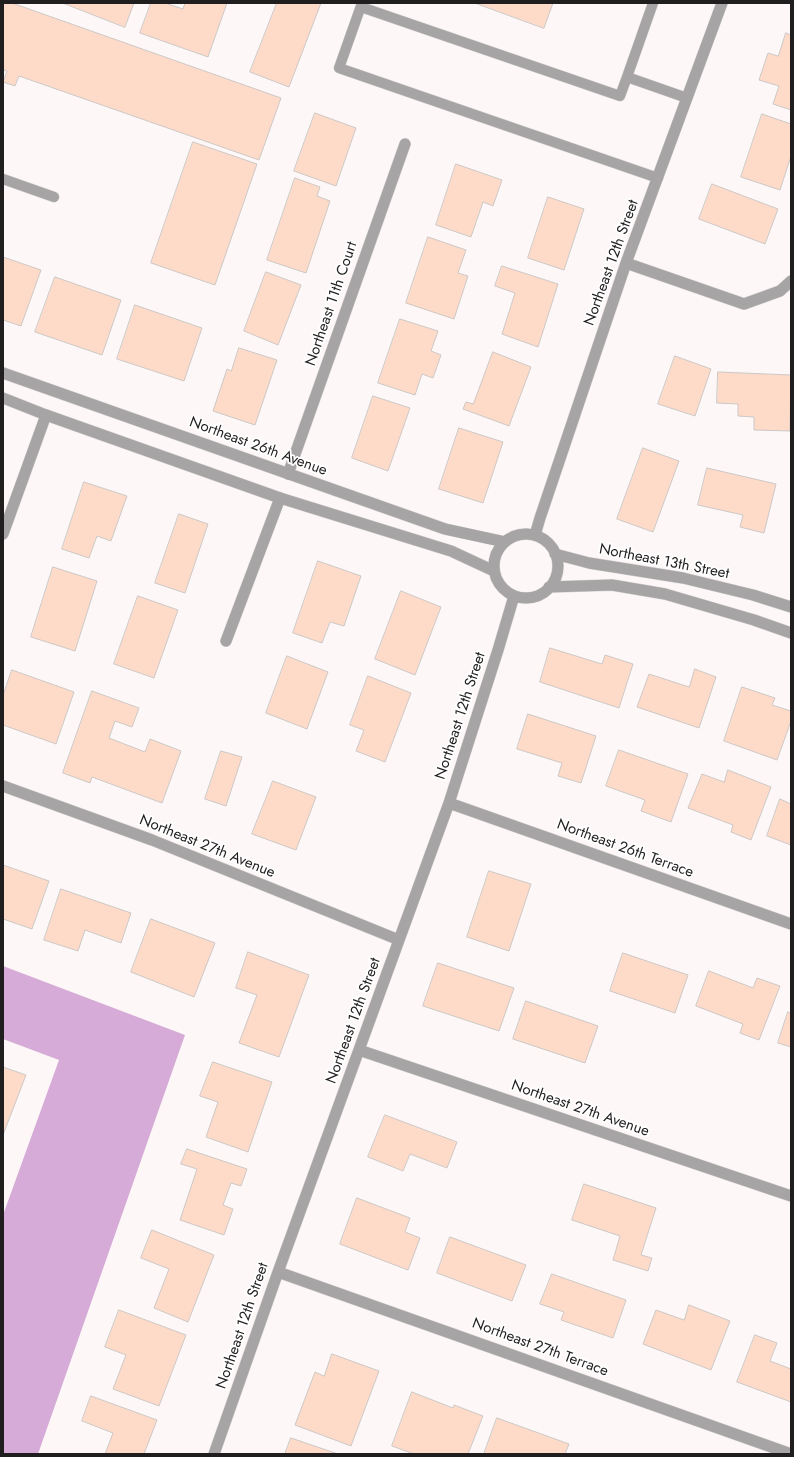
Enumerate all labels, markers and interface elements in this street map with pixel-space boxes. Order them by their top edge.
street label: Northeast 12th Street [581,198,643,328]
street label: Northeast 11th Court [302,240,362,368]
street label: Northeast 26th Avenue [187,414,329,480]
street label: Northeast 13th Street [597,541,731,583]
street label: Northeast 12th Street [432,650,490,782]
street label: Northeast 27th Avenue [137,812,277,882]
street label: Northeast 26th Terrace [554,816,696,882]
street label: Northeast 12th Street [323,956,385,1086]
street label: Northeast 27th Avenue [509,1077,651,1141]
street label: Northeast 12th Street [213,1260,273,1392]
street label: Northeast 27th Terrace [469,1315,611,1381]

